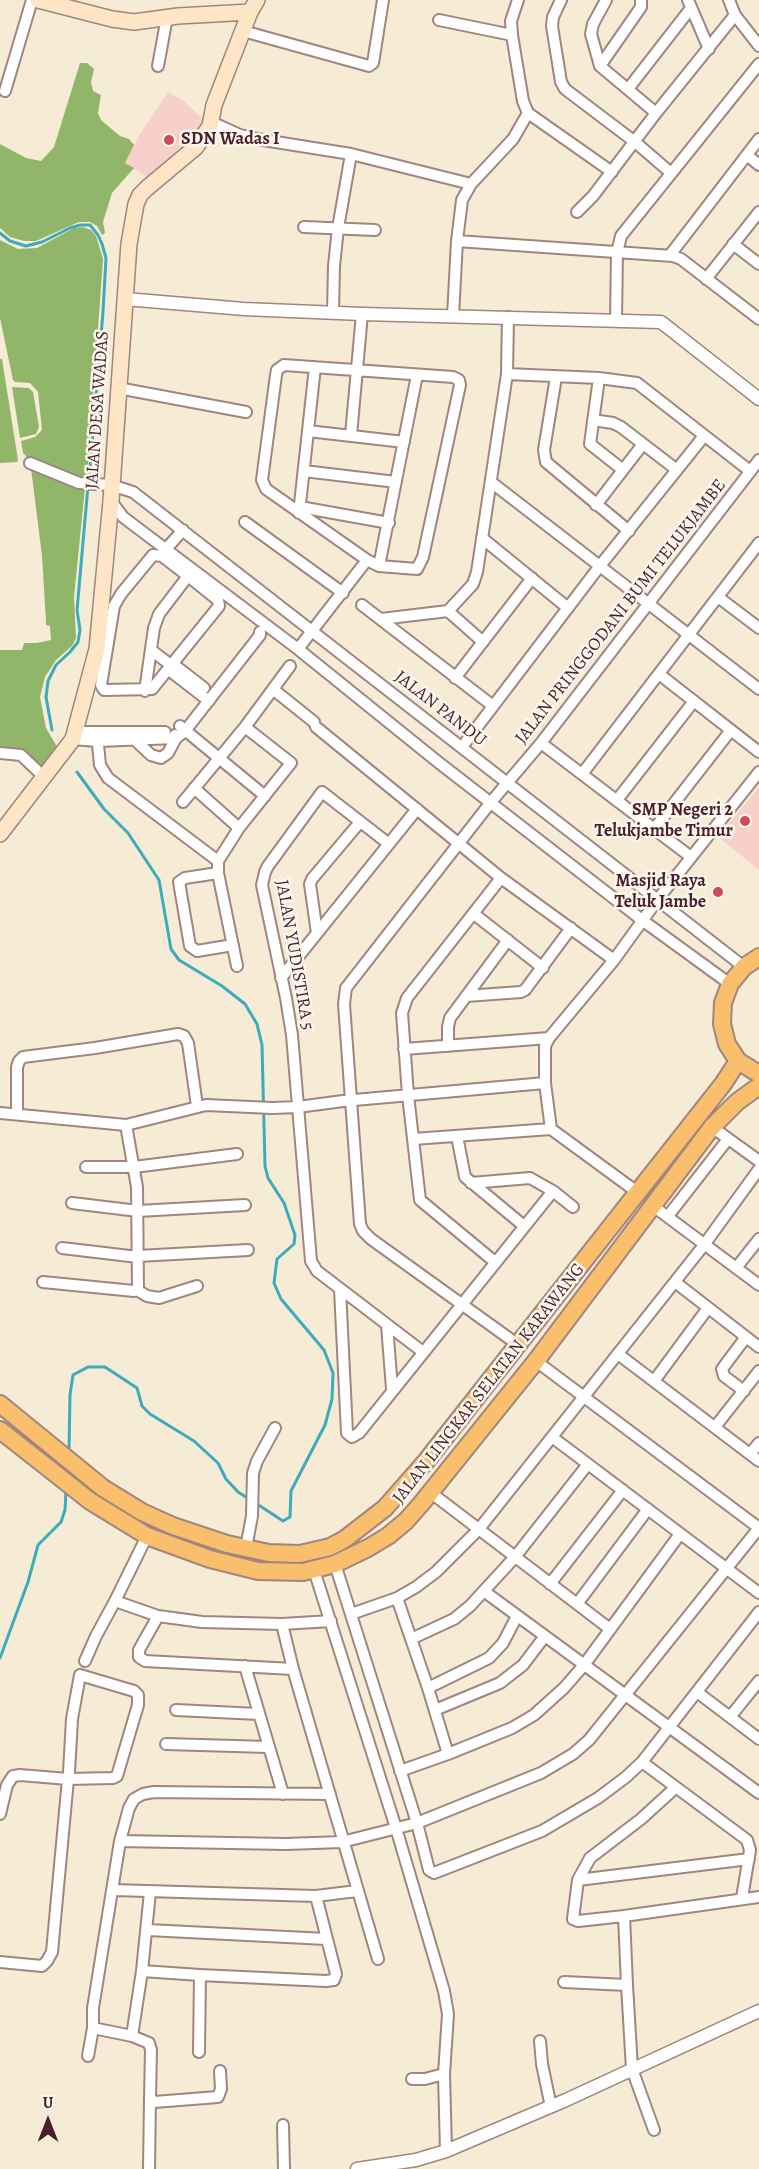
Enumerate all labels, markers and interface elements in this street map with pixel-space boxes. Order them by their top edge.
place label: SDN Wadas I [181,129,280,151]
marker: SDN Wadas I [162,133,176,147]
street label: JALAN DESA WADAS [82,330,114,490]
street label: JALAN PRINGGODANI BUMI TELUKJAMBE [511,475,731,749]
street label: JALAN PANDU [390,666,490,752]
place label: SMP Negeri 2 Telukjambe Timur [595,800,733,842]
marker: SMP Negeri 2 Telukjambe Timur [738,814,752,828]
place label: Masjid Raya Teluk Jambe [614,871,706,914]
street label: JALAN YUDISTIRA 5 [270,878,318,1032]
marker: Masjid Raya Teluk Jambe [711,885,725,899]
street label: JALAN LINGKAR SELATAN KARAWANG [388,1260,590,1508]
north arrow [18,2091,78,2151]
text: U [43,2092,53,2114]

